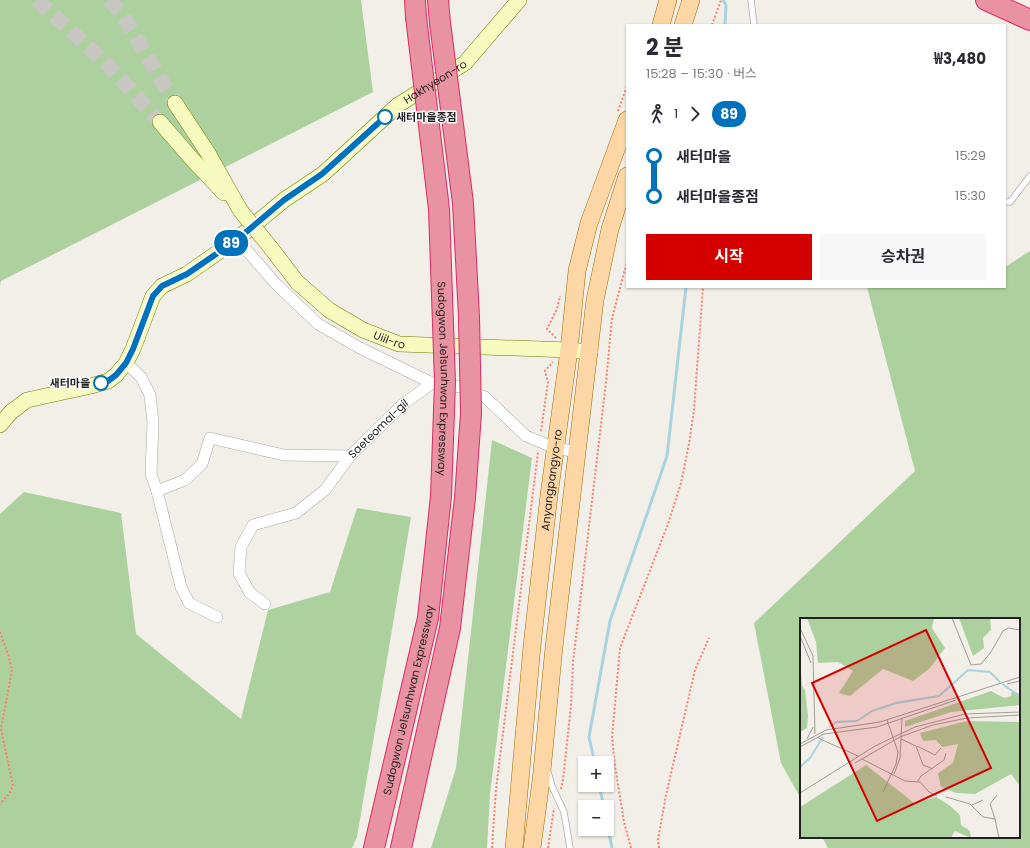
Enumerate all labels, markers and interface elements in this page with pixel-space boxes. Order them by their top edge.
text: 2 분 [646,32,683,63]
text: ₩3,480 [934,48,986,69]
street label: Hakhyeon-ro [400,56,470,108]
text: 15:28 – 15:30 · 버스 [646,64,757,83]
icon: walk [646,103,668,125]
icon: forward [684,103,706,125]
text: 1 [674,104,678,123]
text: 89 [720,104,738,124]
marker: 새터마을종점 [377,109,393,125]
place label: 새터마을종점 [396,109,457,125]
text: 새터마을 [676,146,731,167]
text: 15:29 [955,146,986,165]
text: 새터마을종점 [676,186,759,207]
text: 15:30 [955,186,986,205]
line badge: 89 [213,230,249,256]
text: 89 [222,233,240,253]
button: 시작 [646,234,812,280]
button: 승차권 [820,234,986,280]
street label: Sudogwon Je1sunhwan Expressway [434,281,453,477]
street label: Uiil-ro [371,327,405,352]
place label: 새터마을 [50,375,90,391]
marker: 새터마을 [93,375,109,391]
street label: Saeteomal-gil [344,395,412,462]
street label: Anyangpangyo-ro [537,428,566,532]
street label: Sudogwon Je1sunhwan Expressway [379,603,437,797]
inset map [800,618,1020,838]
map controls [578,756,614,836]
button: + [578,756,614,792]
button: − [578,800,614,836]

